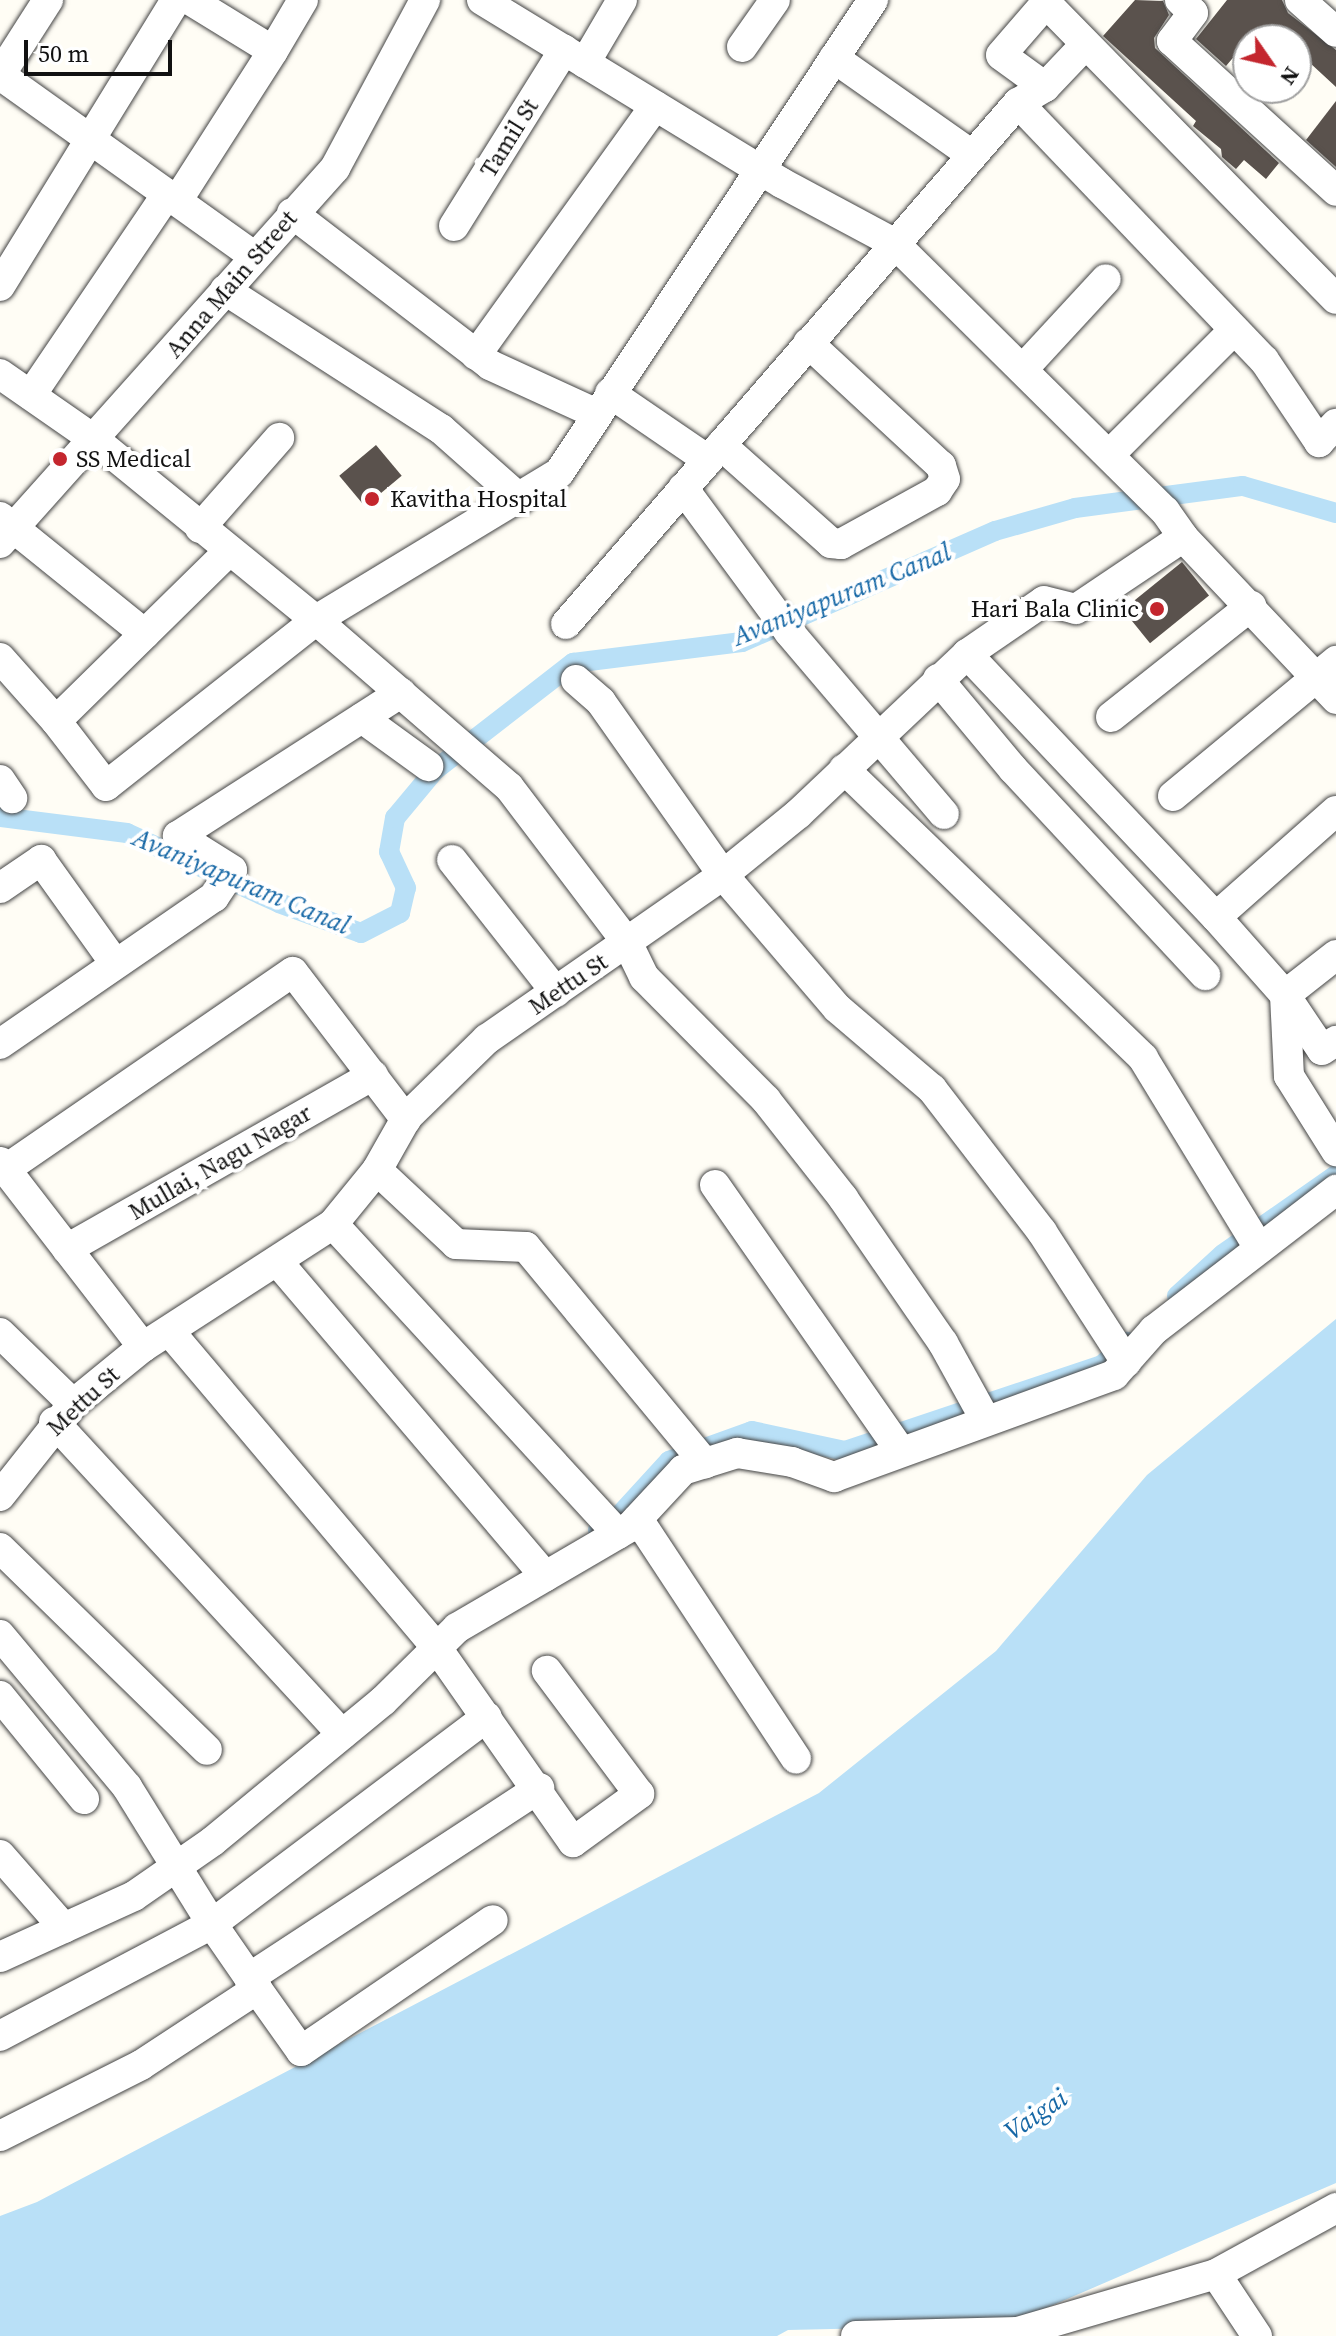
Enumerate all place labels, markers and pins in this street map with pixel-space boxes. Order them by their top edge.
place label: SS Medical [76,445,191,473]
marker: SS Medical [51,450,69,468]
place label: Kavitha Hospital [390,485,567,513]
marker: Kavitha Hospital [361,488,383,510]
place label: Hari Bala Clinic [971,595,1139,623]
marker: Hari Bala Clinic [1146,598,1168,620]

